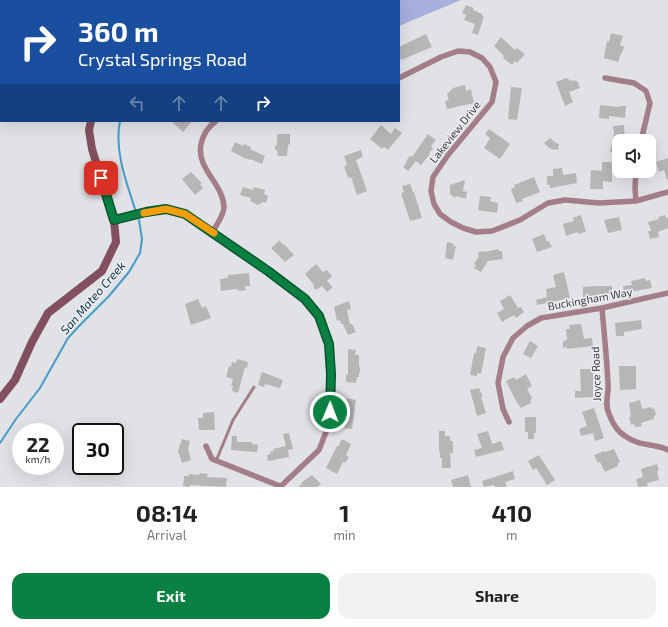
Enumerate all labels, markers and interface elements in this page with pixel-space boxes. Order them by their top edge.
text: 360 m [78,14,159,48]
icon: right [12,16,64,68]
text: Crystal Springs Road [78,48,247,70]
icon: left [126,92,148,114]
icon: ahead [168,92,190,114]
icon: ahead [210,92,232,114]
icon: right [252,92,274,114]
street label: Lakeview Drive [426,98,483,165]
map controls [612,134,656,178]
button: sound [612,134,656,178]
pin [84,161,118,195]
icon: arrive [90,167,112,189]
water label: San Mateo Creek [57,258,128,337]
street label: Buckingham Way [547,285,633,312]
street label: Joyce Road [588,346,603,402]
position arrow [309,391,351,433]
speed limit sign: 30 [72,423,124,475]
text: 22 [26,432,50,456]
text: km/h [26,453,50,465]
text: 08:14 [136,498,198,527]
text: 1 [339,498,350,527]
text: 410 [491,498,532,527]
text: Arrival [147,527,187,543]
text: min [333,527,356,543]
text: m [506,527,517,543]
button: Exit [12,573,330,619]
button: Share [338,573,656,619]

